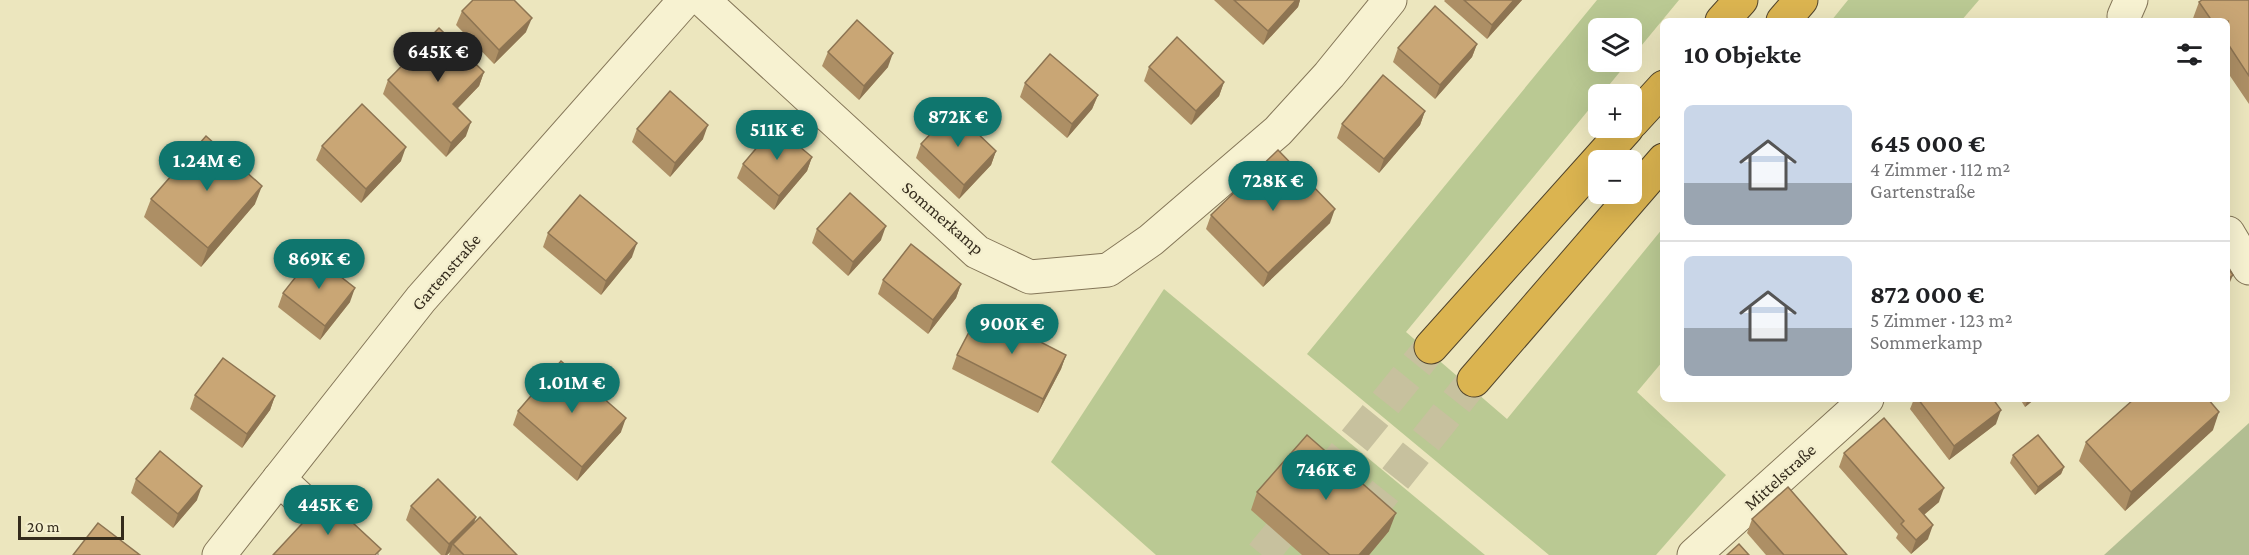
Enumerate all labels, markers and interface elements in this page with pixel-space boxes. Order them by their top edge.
map controls [1588,18,1642,204]
button: layers [1588,18,1642,72]
pin: 645K € [389,32,487,83]
icon: filters [2173,38,2206,71]
text: 645K € [407,40,469,62]
text: 10 Objekte [1684,40,1801,69]
button: + [1588,84,1642,138]
pin: 872K € [909,97,1007,148]
text: 872K € [928,105,988,127]
pin: 511K € [728,110,826,161]
text: 511K € [750,118,804,140]
icon: home [1732,129,1804,201]
text: 645 000 € [1870,129,1985,158]
pin: 1.24M € [152,141,262,192]
text: 1.24M € [173,149,241,171]
button: − [1588,150,1642,204]
text: 4 Zimmer · 112 m² [1870,158,2010,180]
pin: 728K € [1224,161,1322,212]
text: 728K € [1242,169,1304,191]
street label: Sommerkamp [898,177,988,259]
text: Gartenstraße [1870,180,1975,202]
street label: Gartenstraße [407,230,485,314]
pin: 869K € [270,239,368,290]
text: 869K € [288,247,350,269]
icon: home [1732,280,1804,352]
text: 872 000 € [1870,280,1984,309]
pin: 900K € [963,304,1061,355]
text: 5 Zimmer · 123 m² [1870,309,2012,331]
text: 900K € [980,312,1044,334]
text: Sommerkamp [1870,331,1982,353]
pin: 1.01M € [517,363,627,414]
text: 1.01M € [539,371,605,393]
street label: Mittelstraße [1740,440,1820,514]
pin: 746K € [1277,450,1375,501]
text: 746K € [1296,458,1356,480]
pin: 445K € [279,485,377,536]
text: 445K € [297,493,359,515]
scale bar [18,513,124,540]
text: 20 m [27,518,60,535]

